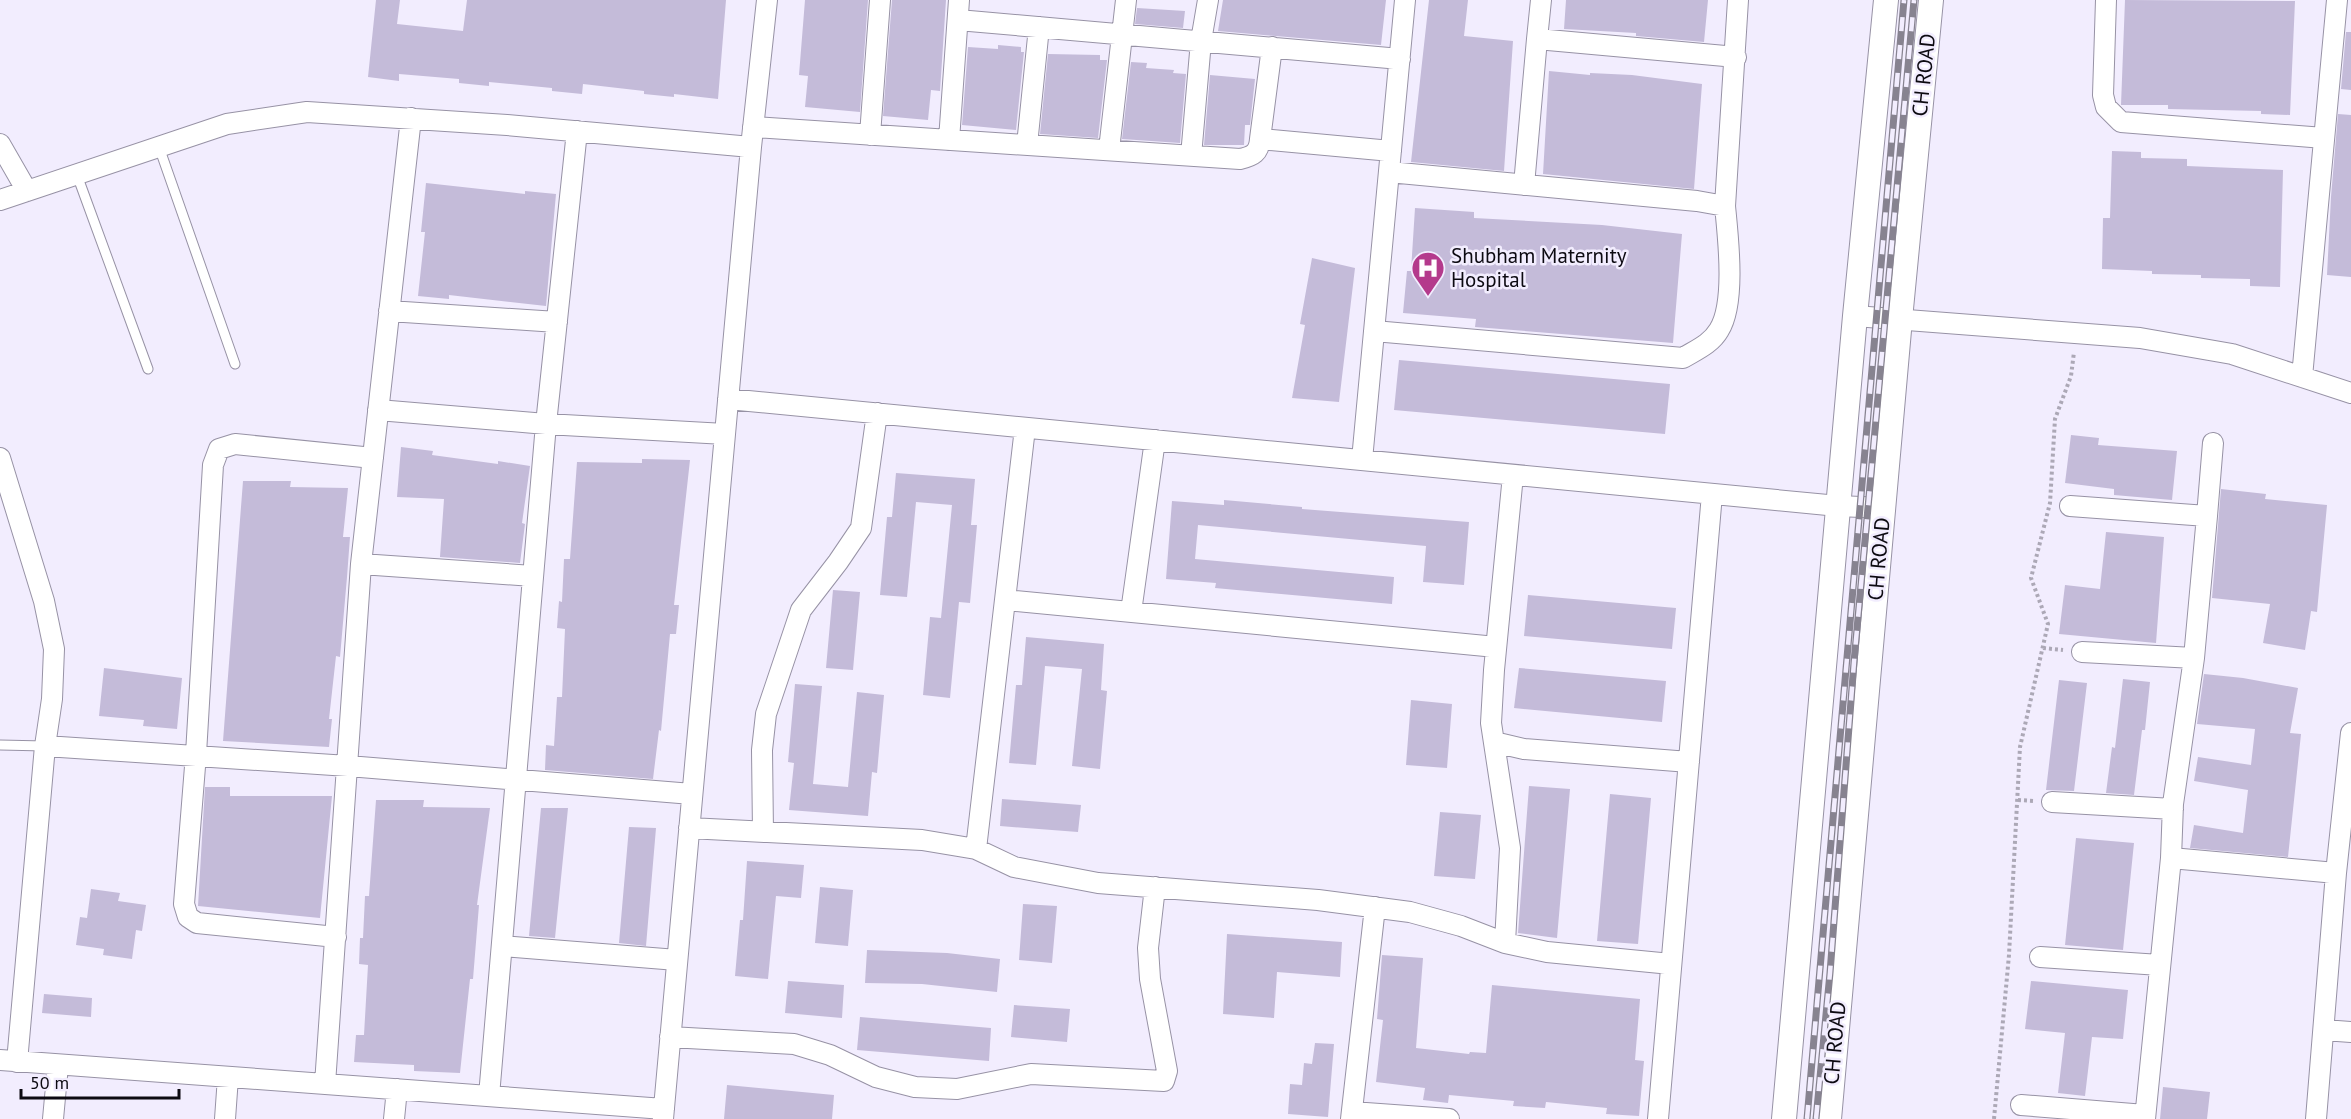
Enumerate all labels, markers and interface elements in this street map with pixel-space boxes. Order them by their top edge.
street label: CH ROAD [1906,32,1941,118]
place label: Shubham Maternity Hospital [1451,242,1627,293]
hospital icon: Shubham Maternity Hospital [1410,250,1446,297]
street label: CH ROAD [1861,516,1896,602]
street label: CH ROAD [1817,1000,1852,1086]
scale bar [21,1062,178,1100]
text: 50 m [30,1071,69,1094]

